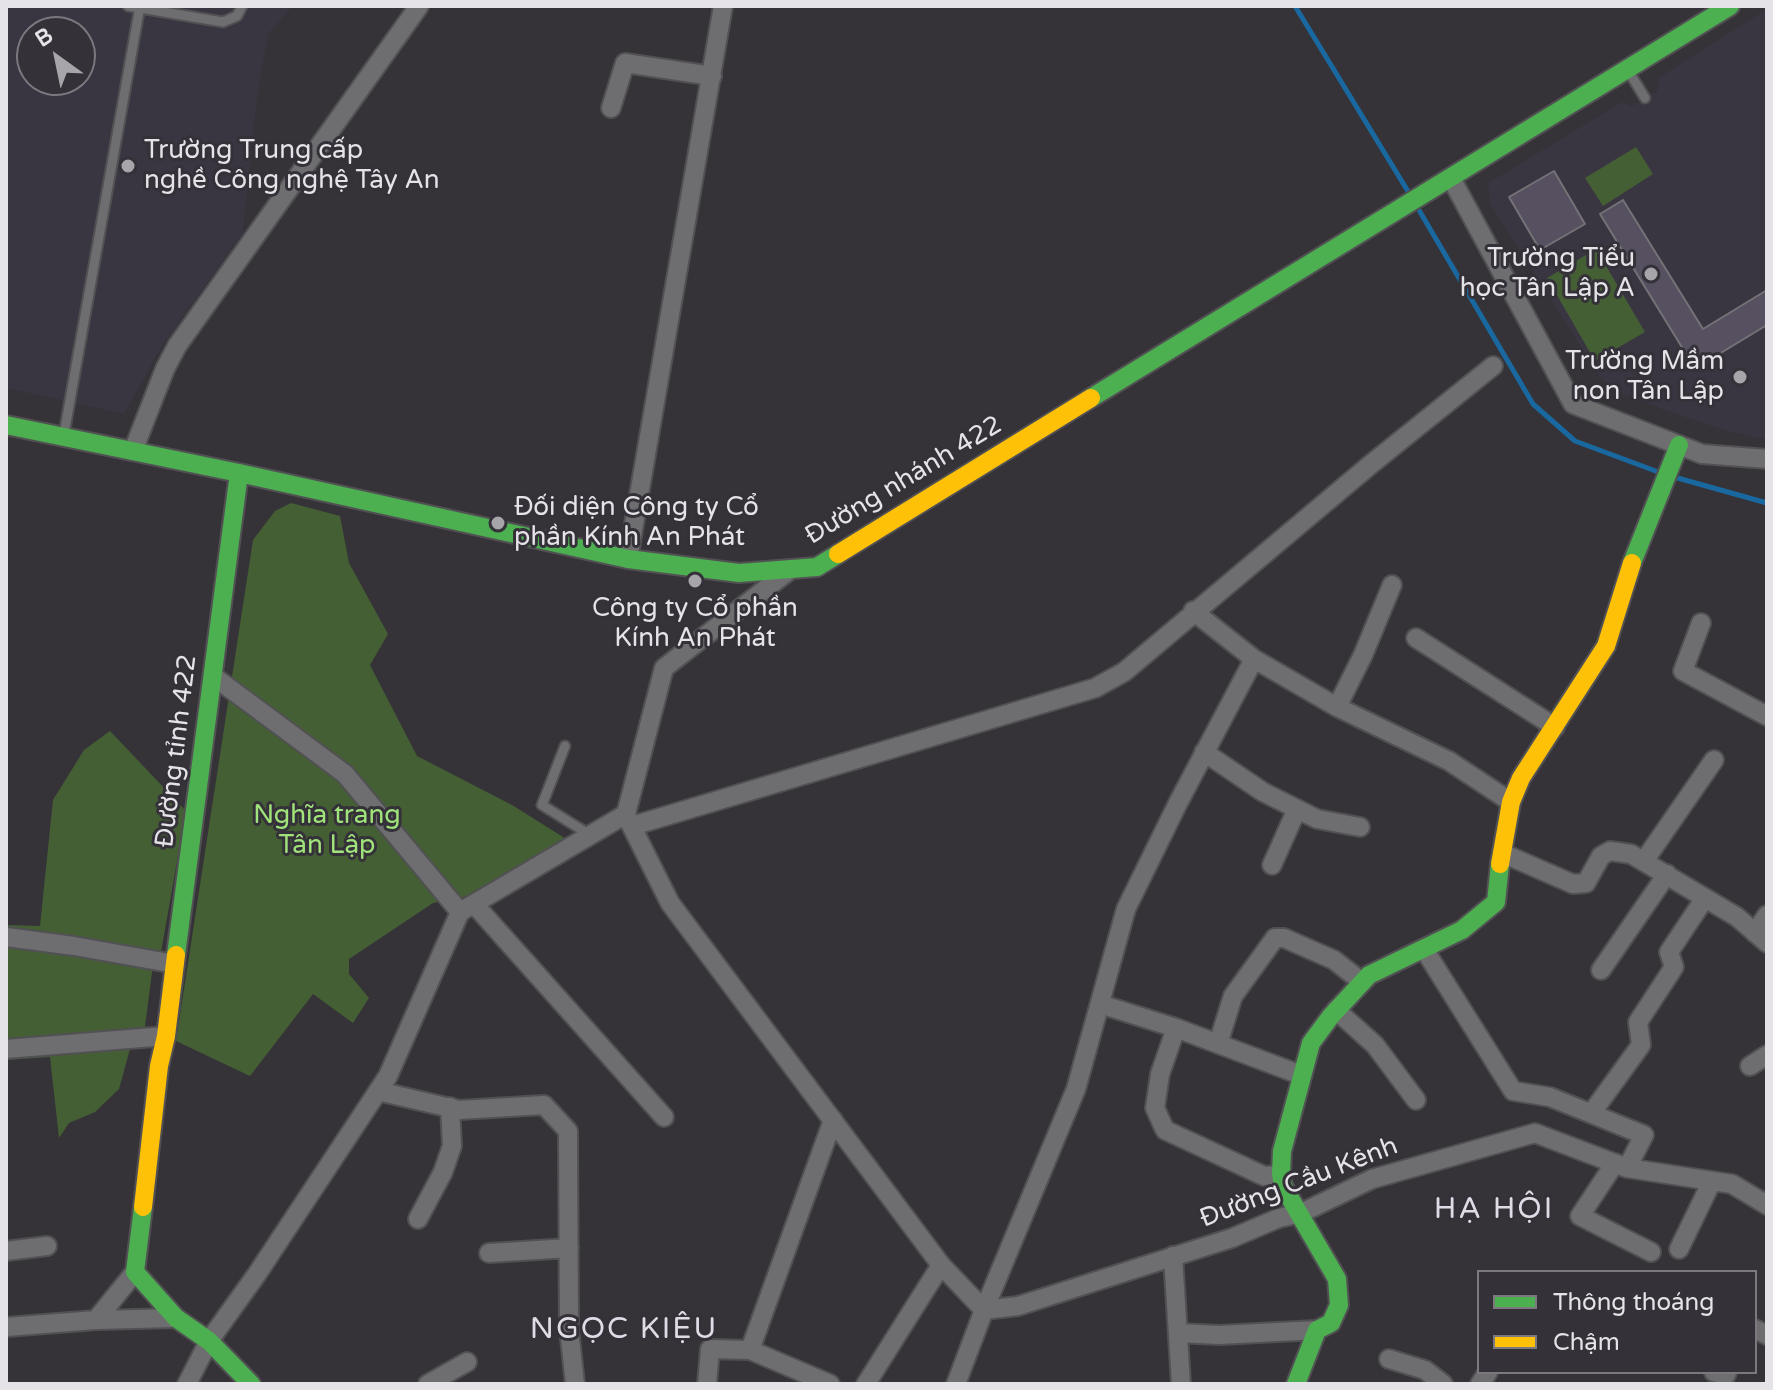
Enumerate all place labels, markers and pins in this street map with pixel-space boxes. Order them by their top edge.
place label: Trường Trung cấp nghề Công nghệ Tây An [144,135,439,196]
marker: Trường Trung cấp nghề Công nghệ Tây An [119,157,137,175]
place label: Trường Tiểu học Tân Lập A [1460,243,1635,304]
marker: Trường Tiểu học Tân Lập A [1642,265,1660,283]
place label: Trường Mầm non Tân Lập [1565,346,1724,408]
marker: Trường Mầm non Tân Lập [1731,368,1749,386]
place label: Đối diện Công ty Cổ phần Kính An Phát [514,492,759,554]
marker: Đối diện Công ty Cổ phần Kính An Phát [489,514,507,532]
marker: Công ty Cổ phần Kính An Phát [686,572,704,590]
place label: Công ty Cổ phần Kính An Phát [592,593,798,654]

